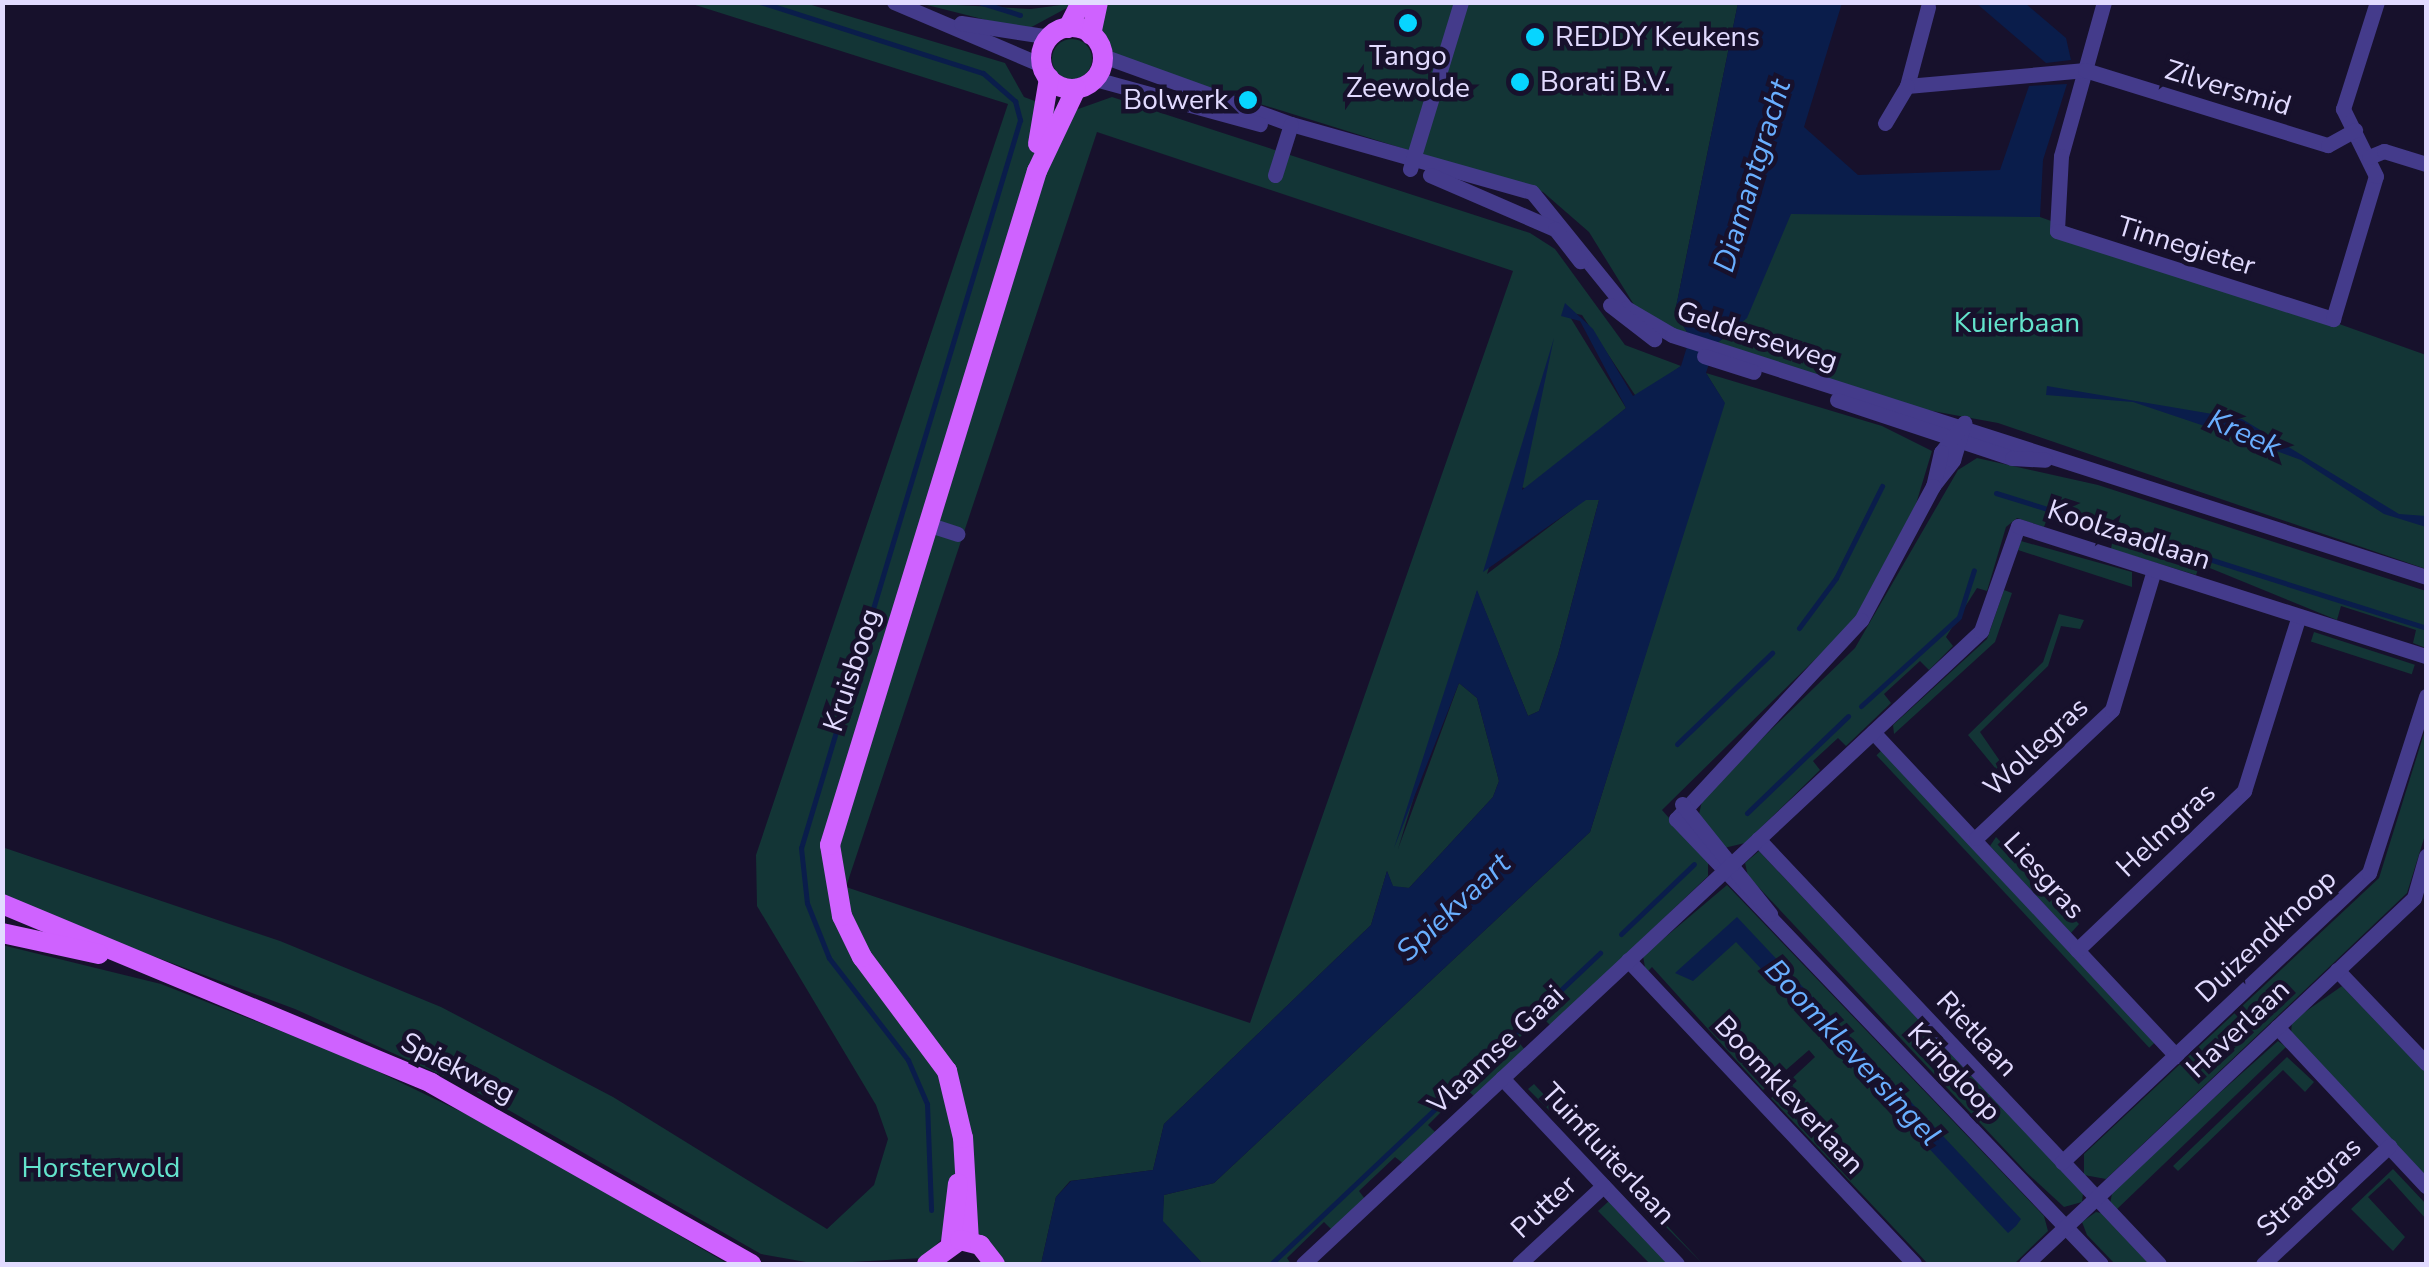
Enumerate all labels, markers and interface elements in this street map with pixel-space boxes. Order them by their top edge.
marker: Tango Zeewolde [1397,12,1419,34]
place label: REDDY Keukens [1555,20,1760,54]
marker: REDDY Keukens [1524,26,1546,48]
place label: Tango Zeewolde [1346,39,1470,105]
street label: Zilversmid [2161,53,2295,123]
place label: Borati B.V. [1540,65,1671,99]
marker: Borati B.V. [1509,71,1531,93]
water label: Diamantgracht [1707,75,1799,277]
place label: Bolwerk [1123,83,1228,117]
marker: Bolwerk [1237,89,1259,111]
street label: Tinnegieter [2113,209,2259,283]
street label: Gelderseweg [1672,294,1842,378]
park label: Kuierbaan [1954,306,2080,340]
water label: Kreek [2202,402,2286,466]
street label: Koolzaadlaan [2043,493,2215,577]
street label: Kruisboog [816,604,888,736]
street label: Wollegras [1977,690,2095,804]
street label: Helmgras [2110,776,2222,884]
street label: Liesgras [1996,826,2092,926]
water label: Spiekvaart [1390,846,1518,970]
street label: Duizendknoop [2189,862,2343,1010]
water label: Boomkleversingel [1757,952,1947,1154]
street label: Haverlaan [2179,973,2297,1085]
street label: Vlaamse Gaai [1421,979,1571,1121]
street label: Rietlaan [1929,985,2025,1083]
street label: Boomkleverlaan [1707,1009,1871,1181]
street label: Kringloop [1900,1016,2008,1128]
street label: Spiekweg [396,1025,520,1111]
street label: Tuinfluiterlaan [1534,1076,1682,1232]
street label: Straatgras [2250,1130,2368,1244]
park label: Horsterwold [22,1151,180,1185]
street label: Putter [1504,1168,1584,1246]

